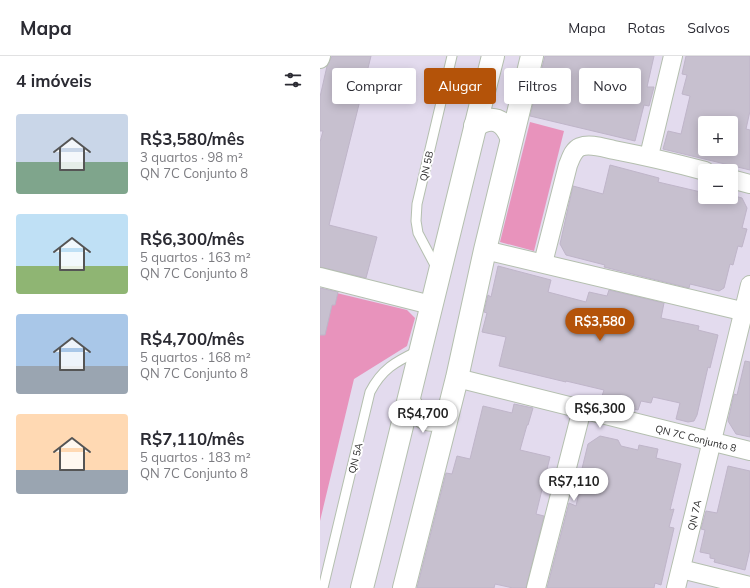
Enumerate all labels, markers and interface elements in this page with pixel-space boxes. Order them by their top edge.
text: Mapa [20,16,72,40]
text: Mapa [568,19,606,37]
text: Rotas [628,19,665,37]
text: Salvos [687,19,730,37]
chip: Comprar [332,68,416,104]
chip: Alugar [424,68,496,104]
chip: Filtros [504,68,571,104]
chip: Novo [579,68,641,104]
icon: filters [282,69,304,91]
text: 4 imóveis [16,70,92,91]
map controls [698,116,738,204]
button: + [698,116,738,156]
text: R$3,580/mês [140,128,245,149]
icon: home [48,130,96,178]
text: 3 quartos · 98 m² [140,149,243,165]
street label: QN 5B [417,150,436,182]
button: − [698,164,738,204]
text: QN 7C Conjunto 8 [140,165,248,181]
text: R$6,300/mês [140,228,245,249]
icon: home [48,230,96,278]
text: 5 quartos · 163 m² [140,249,251,265]
text: QN 7C Conjunto 8 [140,265,248,281]
pin: R$3,580 [563,308,637,342]
text: R$3,580 [574,313,626,329]
text: R$4,700/mês [140,328,245,349]
icon: home [48,330,96,378]
text: 5 quartos · 168 m² [140,349,251,365]
text: QN 7C Conjunto 8 [140,365,248,381]
pin: R$6,300 [563,395,637,429]
pin: R$4,700 [386,400,460,434]
text: R$6,300 [574,400,626,416]
text: R$4,700 [397,405,449,421]
street label: QN 7C Conjunto 8 [654,422,738,455]
text: R$7,110/mês [140,428,245,449]
icon: home [48,430,96,478]
street label: QN 5A [345,441,366,475]
text: 5 quartos · 183 m² [140,449,251,465]
text: QN 7C Conjunto 8 [140,465,248,481]
pin: R$7,110 [537,468,611,502]
text: R$7,110 [548,473,600,489]
street label: QN 7A [685,498,704,532]

